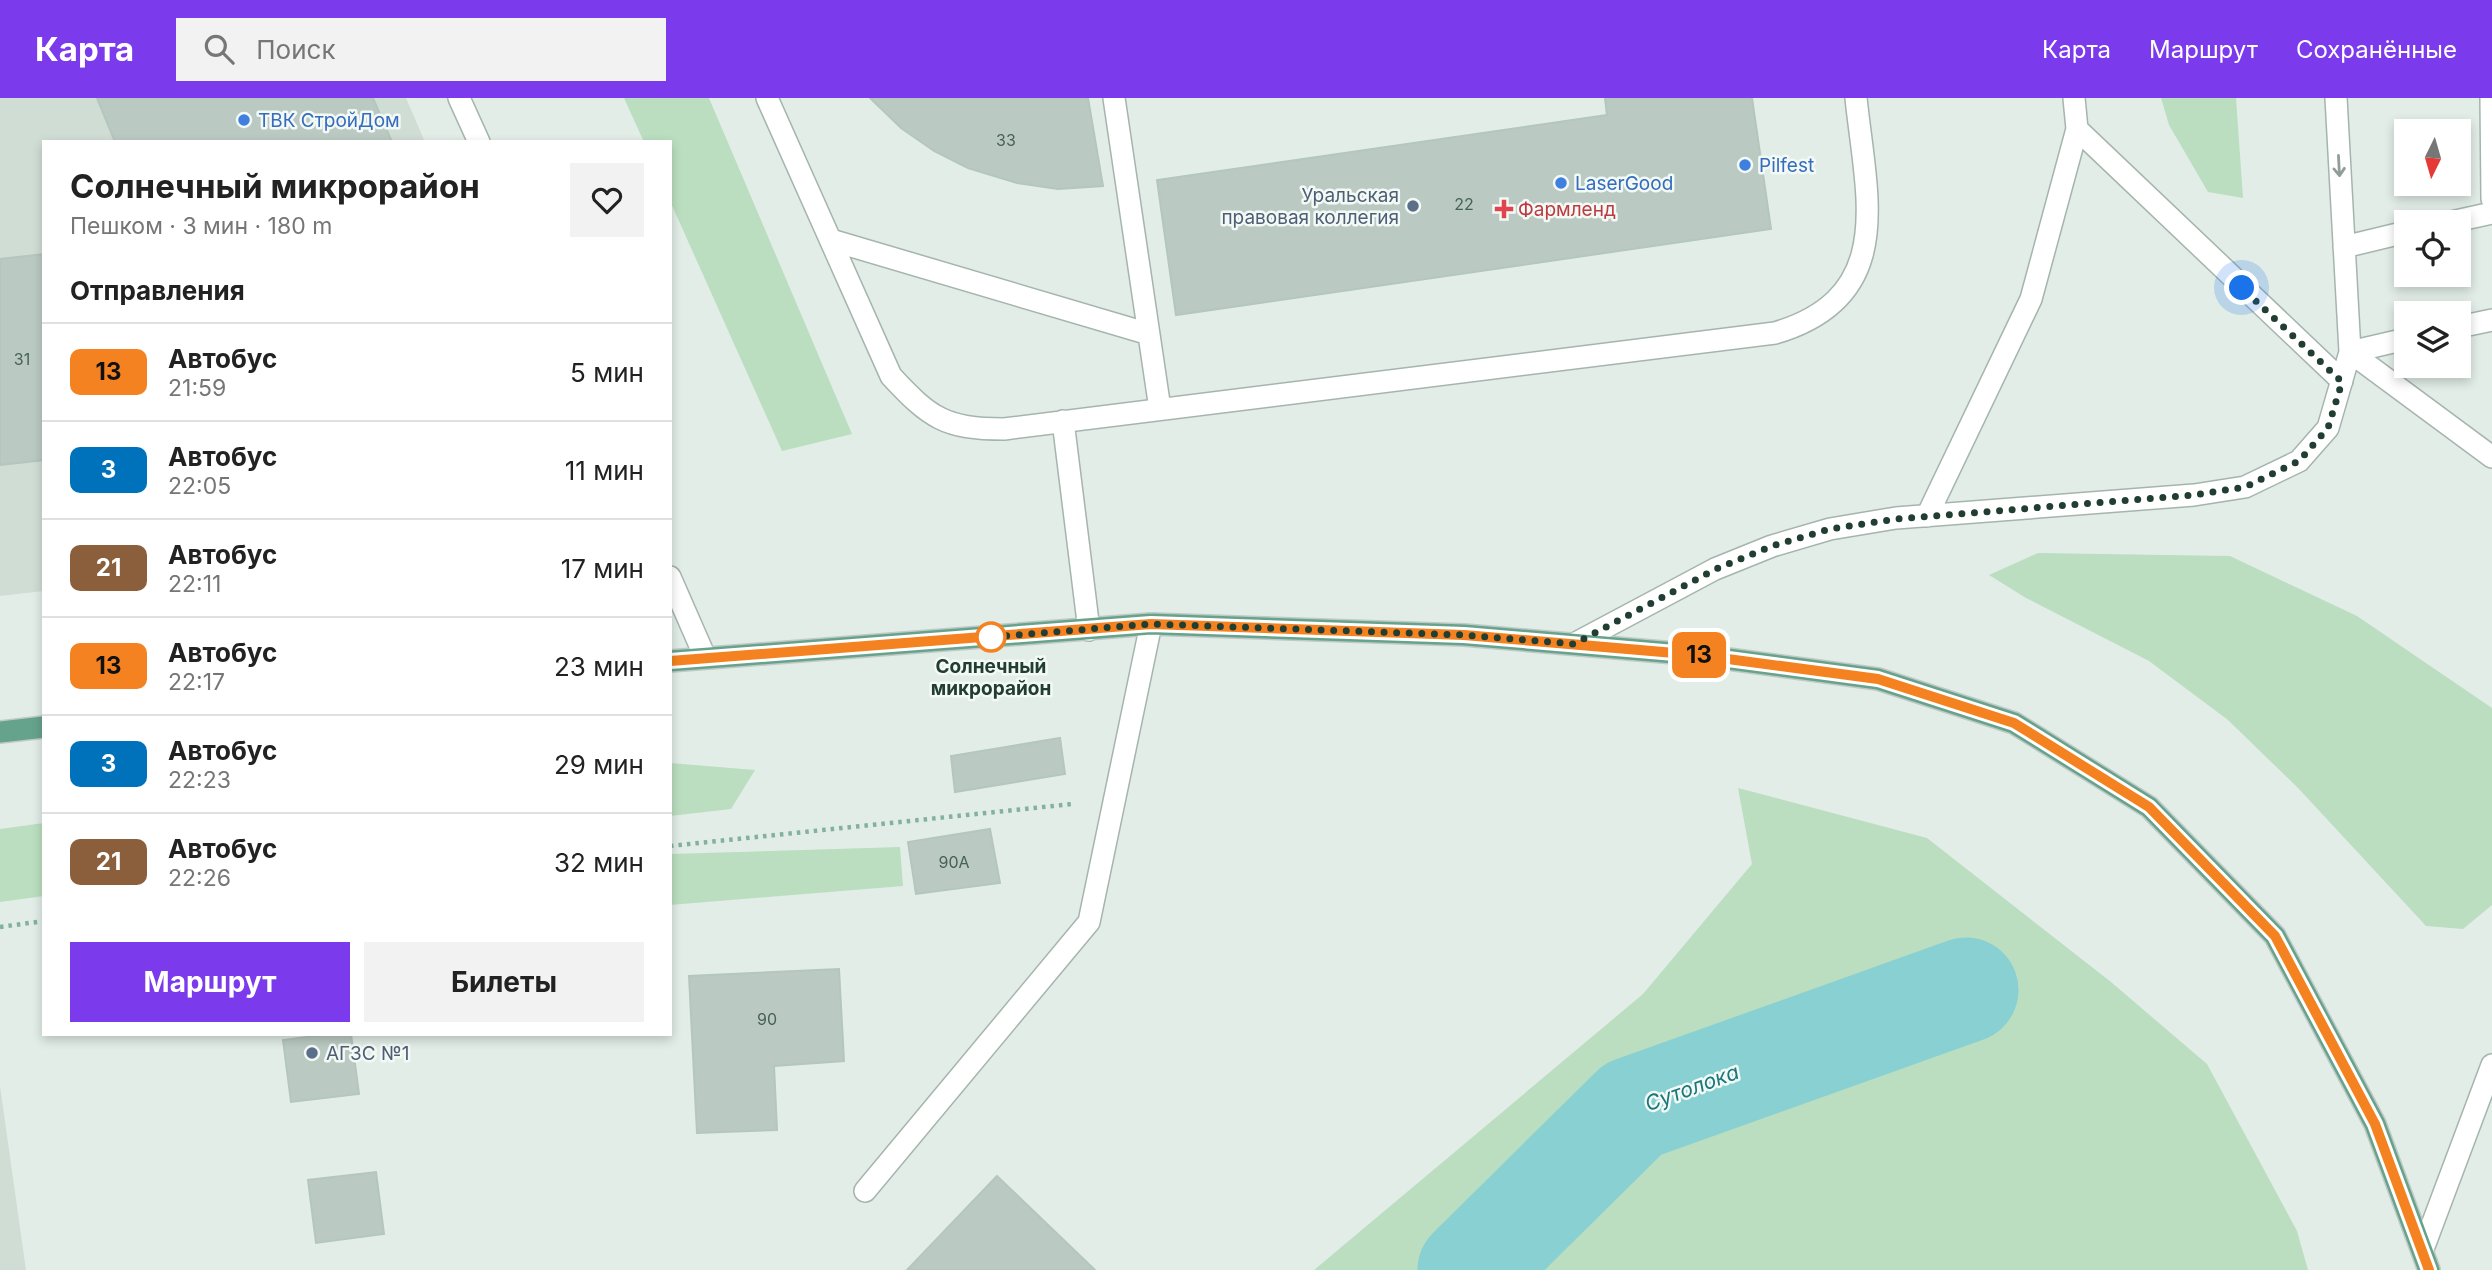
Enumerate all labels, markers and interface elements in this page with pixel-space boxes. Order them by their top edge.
search box [176,18,666,81]
text: Карта [35,29,134,69]
icon: search [200,30,238,68]
text: Поиск [256,34,335,65]
text: Карта [2042,35,2111,64]
text: Маршрут [2149,35,2258,64]
text: Сохранённые [2296,35,2457,64]
place label: ТВК СтройДом [258,109,400,132]
marker: ТВК СтройДом [236,112,252,128]
north arrow [2394,119,2471,196]
map controls [2394,119,2471,378]
house number: 33 [996,130,1016,150]
place label: Pilfest [1759,154,1814,177]
one-way arrow [2333,154,2346,177]
marker: Pilfest [1737,157,1753,173]
button: heart [570,163,644,237]
text: Солнечный микрорайон [70,166,480,206]
place label: LaserGood [1575,172,1673,195]
marker: LaserGood [1553,175,1569,191]
place label: Уральская правовая коллегия [1221,184,1399,229]
house number: 22 [1454,194,1474,214]
marker: Уральская правовая коллегия [1405,198,1421,214]
place label: Фармленд [1518,198,1616,221]
marker: Фармленд [1496,201,1512,217]
button: locate [2394,210,2471,287]
text: Пешком · 3 мин · 180 m [70,212,332,240]
your location [2224,270,2259,305]
text: Отправления [70,275,245,306]
button: layers [2394,301,2471,378]
text: Автобус [168,343,277,374]
house number: 31 [14,349,30,369]
text: 13 [96,357,121,386]
text: 5 мин [570,357,644,388]
text: 21:59 [168,374,226,402]
text: Автобус [168,441,277,472]
text: 3 [101,455,116,484]
text: 11 мин [565,455,644,486]
text: 22:05 [168,472,231,500]
text: Автобус [168,539,277,570]
text: 21 [96,553,121,582]
text: 17 мин [561,553,644,584]
text: 22:11 [168,570,221,598]
marker: Солнечный микрорайон [976,622,1006,652]
line badge: 13 [1668,632,1730,678]
text: Автобус [168,637,277,668]
text: 13 [1686,640,1712,669]
text: 13 [96,651,121,680]
text: 23 мин [554,651,644,682]
place label: Солнечный микрорайон [931,655,1051,700]
text: 22:17 [168,668,225,696]
text: Автобус [168,735,277,766]
text: 3 [101,749,116,778]
text: 29 мин [554,749,644,780]
text: 22:23 [168,766,231,794]
text: Автобус [168,833,277,864]
text: 21 [96,847,121,876]
text: 32 мин [554,847,644,878]
house number: 90А [938,852,970,872]
text: 22:26 [168,864,231,892]
button: Маршрут [70,942,350,1022]
button: Билеты [364,942,644,1022]
house number: 90 [757,1009,777,1029]
place label: АГЗС №1 [326,1042,410,1065]
marker: АГЗС №1 [304,1045,320,1061]
water label: Сутолока [1641,1059,1742,1116]

